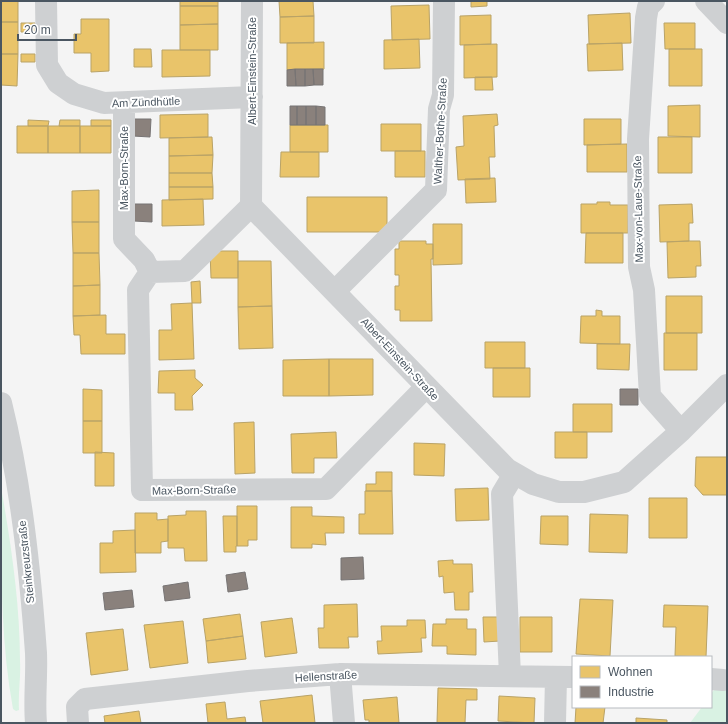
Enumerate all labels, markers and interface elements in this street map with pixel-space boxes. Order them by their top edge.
scale bar [18,16,76,42]
street label: Albert-Einstein-Straße [246,17,258,125]
text: 20 m [24,23,51,37]
street label: Walther-Bothe-Straße [431,77,449,185]
street label: Am Zündhütle [112,95,180,109]
street label: Max-Born-Straße [118,126,130,210]
street label: Max-von-Laue-Straße [631,155,645,263]
street label: Albert-Einstein-Straße [359,315,441,403]
street label: Max-Born-Straße [152,483,236,497]
street label: Steinkreuzstraße [16,520,36,604]
legend [572,656,712,708]
text: Wohnen [608,665,652,679]
street label: Hellenstraße [295,668,357,684]
text: Industrie [608,685,654,699]

